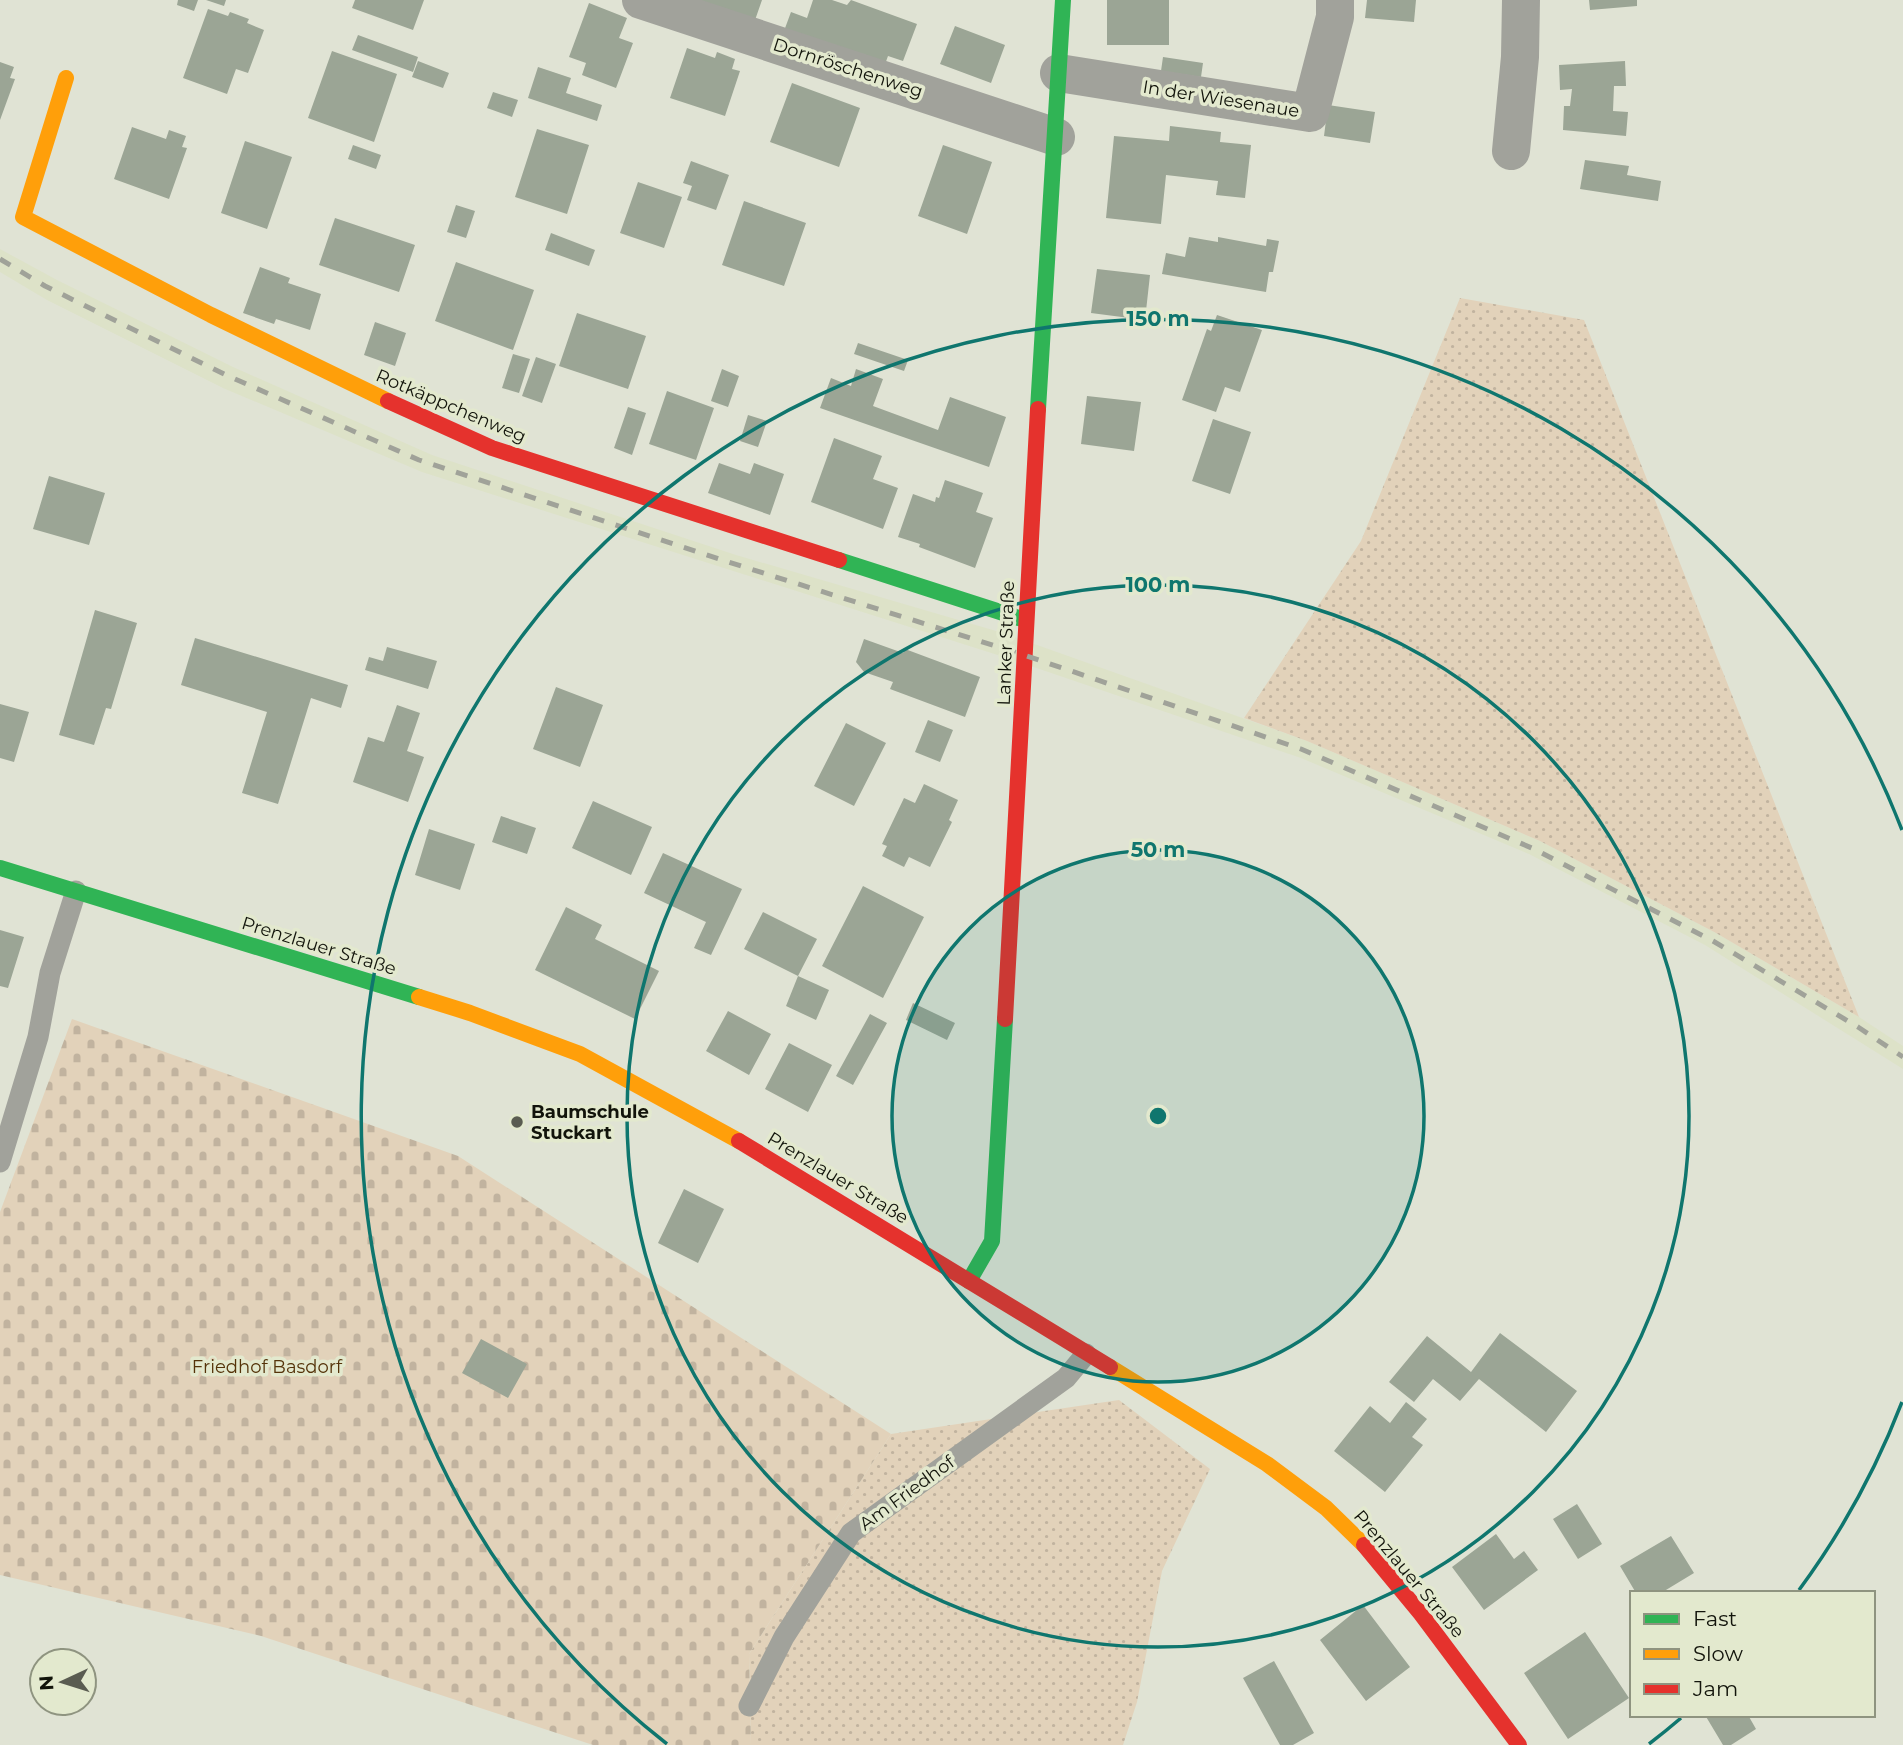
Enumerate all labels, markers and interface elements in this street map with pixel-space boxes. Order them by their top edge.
street label: Dornröschenweg [770,33,926,103]
street label: In der Wiesenaue [1141,76,1301,122]
text: 150 m [1127,306,1189,331]
street label: Rotkäppchenweg [373,364,529,448]
text: 100 m [1126,572,1190,597]
street label: Lanker Straße [993,580,1019,706]
text: 50 m [1131,837,1185,862]
street label: Prenzlauer Straße [239,912,399,980]
place label: Baumschule Stuckart [531,1101,649,1144]
centre of rings [1146,1104,1170,1128]
marker: Baumschule Stuckart [509,1114,525,1130]
street label: Prenzlauer Straße [764,1127,913,1229]
park label: Friedhof Basdorf [192,1356,343,1378]
street label: Am Friedhof [855,1451,960,1535]
street label: Prenzlauer Straße [1349,1505,1469,1643]
legend [1630,1591,1875,1717]
text: Fast [1693,1606,1737,1631]
text: Slow [1693,1641,1743,1666]
north arrow [28,1647,98,1717]
text: N [35,1675,59,1692]
text: Jam [1692,1676,1738,1701]

